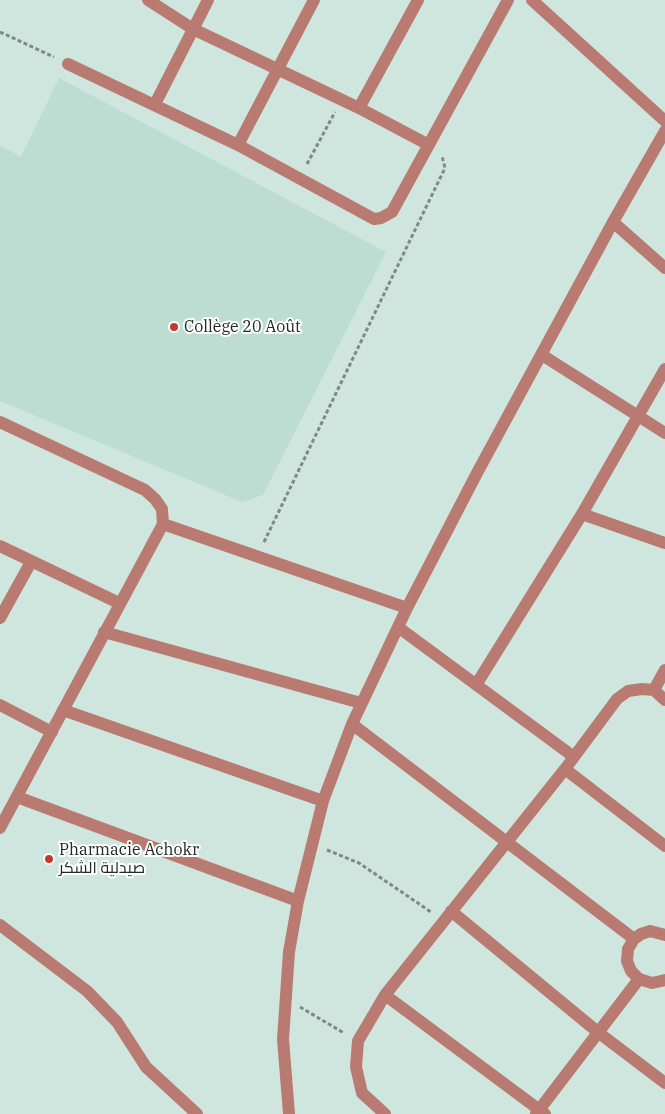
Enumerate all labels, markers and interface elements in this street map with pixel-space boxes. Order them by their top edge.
place label: Collège 20 Août [184,317,301,337]
marker: Collège 20 Août [168,321,180,333]
place label: Pharmacie Achokr صيدلية الشكر [59,840,199,878]
marker: Pharmacie Achokr صيدلية الشكر [43,853,55,865]

